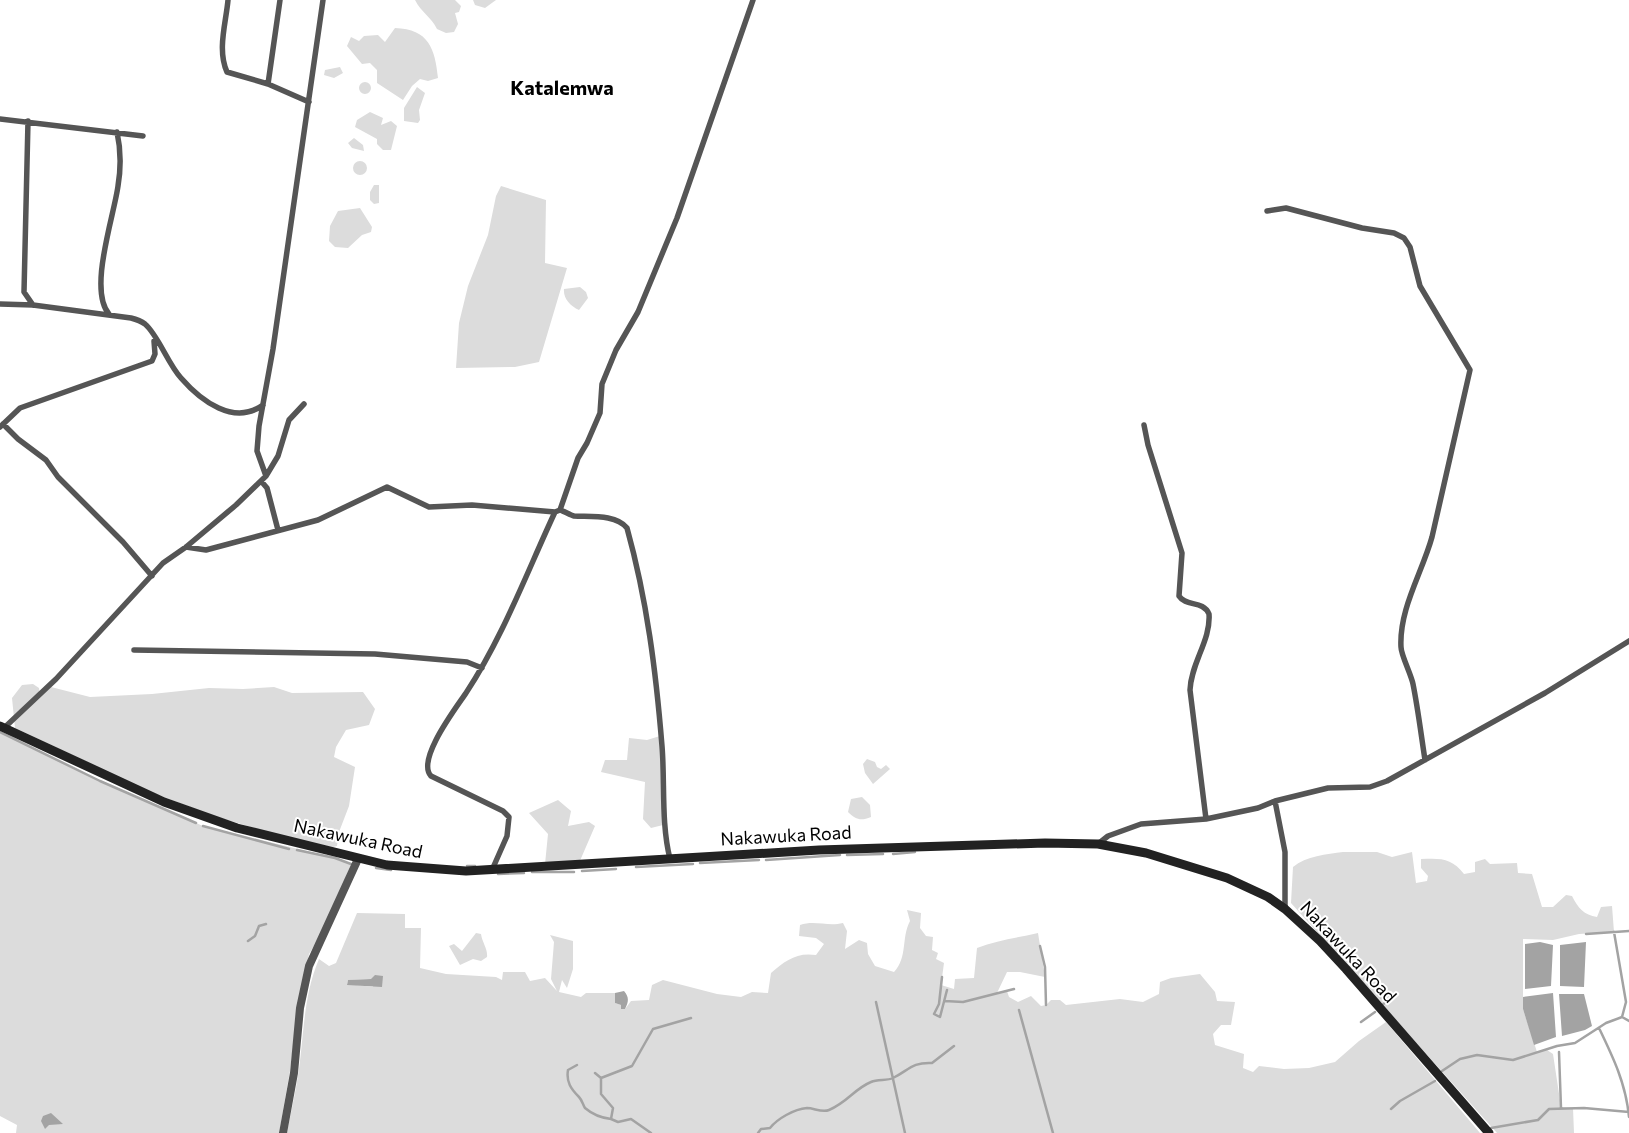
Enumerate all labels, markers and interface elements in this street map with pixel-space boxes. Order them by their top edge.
district label: Katalemwa [510,75,614,99]
street label: Nakawuka Road [292,814,425,862]
street label: Nakawuka Road [720,821,852,849]
street label: Nakawuka Road [1296,896,1401,1007]

